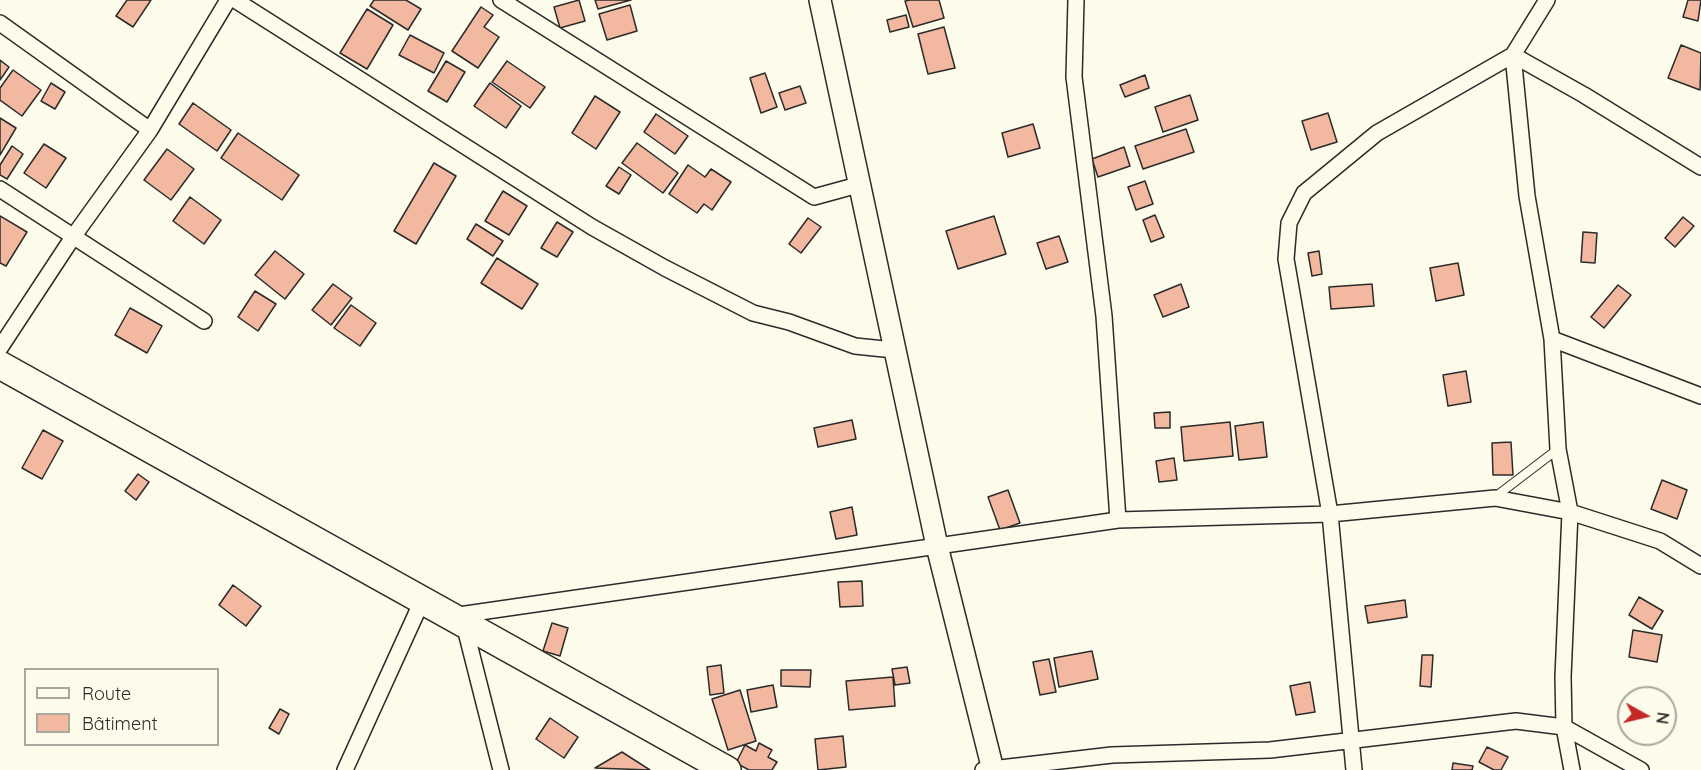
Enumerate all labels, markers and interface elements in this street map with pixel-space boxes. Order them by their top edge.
legend [24,668,219,746]
text: Route [82,682,131,705]
north arrow [1617,686,1677,746]
text: N [1652,711,1674,725]
text: Bâtiment [82,712,158,735]

